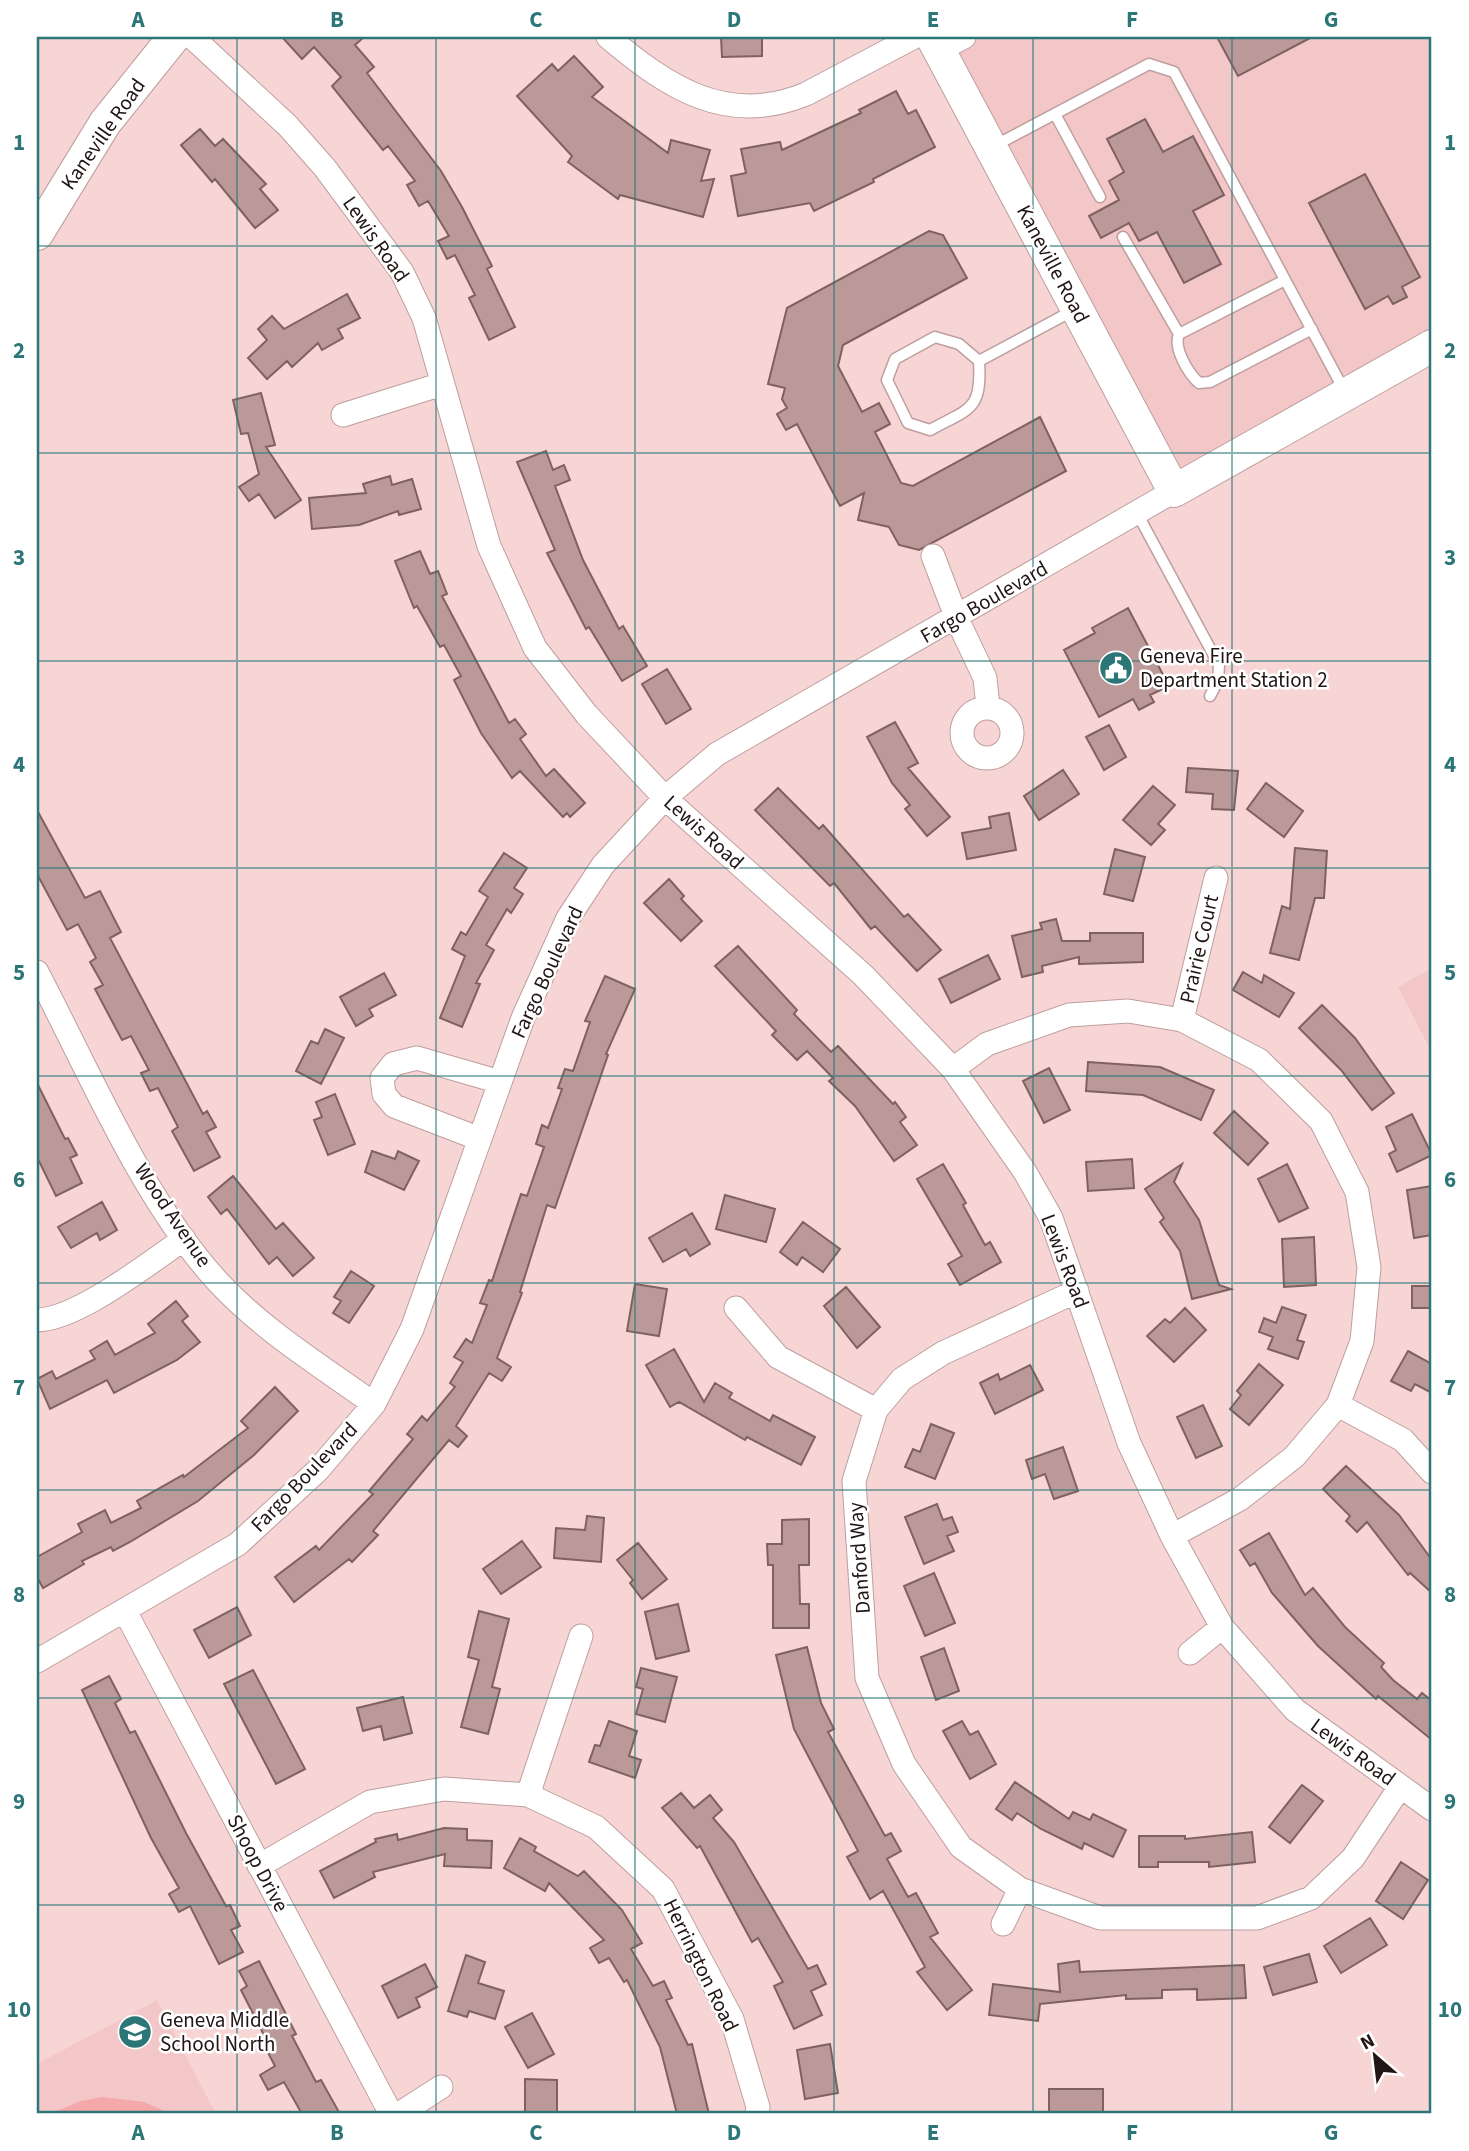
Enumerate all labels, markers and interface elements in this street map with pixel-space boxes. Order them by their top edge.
text: A [130,3,145,36]
text: B [330,3,344,36]
text: C [529,3,543,36]
text: D [727,3,741,36]
text: E [927,3,939,36]
text: F [1126,3,1138,36]
text: G [1324,3,1338,36]
street label: Kaneville Road [53,72,153,196]
text: 1 [13,126,25,159]
text: 1 [1444,126,1456,159]
street label: Lewis Road [335,190,417,288]
street label: Kaneville Road [1009,200,1097,328]
text: 2 [13,334,25,367]
text: 2 [1444,334,1456,367]
text: 3 [13,541,25,574]
text: 3 [1444,541,1456,574]
street label: Fargo Boulevard [915,553,1053,651]
place label: Geneva Fire Department Station 2 [1140,641,1328,695]
public building icon: Geneva Fire Department Station 2 [1097,649,1135,687]
text: 4 [13,748,25,781]
text: 4 [1444,748,1456,781]
street label: Lewis Road [657,788,751,876]
street label: Prairie Court [1172,892,1226,1006]
street label: Fargo Boulevard [503,901,591,1043]
text: 5 [13,956,25,989]
text: 5 [1444,956,1456,989]
street label: Wood Avenue [127,1157,219,1273]
text: 6 [13,1163,25,1196]
text: 6 [1444,1163,1456,1196]
street label: Lewis Road [1033,1209,1097,1313]
text: 7 [13,1371,25,1404]
text: 7 [1444,1371,1456,1404]
street label: Fargo Boulevard [244,1415,364,1539]
street label: Danford Way [840,1501,878,1615]
text: 8 [13,1578,25,1611]
text: 8 [1444,1578,1456,1611]
street label: Lewis Road [1304,1711,1402,1793]
text: 9 [13,1785,25,1818]
text: 9 [1444,1785,1456,1818]
street label: Shoop Drive [220,1809,296,1917]
street label: Herrington Road [656,1893,746,2037]
text: 10 [7,1993,31,2026]
text: 10 [1438,1993,1462,2026]
place label: Geneva Middle School North [160,2005,289,2059]
school or university icon: Geneva Middle School North [116,2013,154,2051]
north arrow [1340,2022,1410,2092]
text: N [1356,2027,1380,2057]
text: A [130,2116,145,2149]
text: B [330,2116,344,2149]
text: C [529,2116,543,2149]
text: D [727,2116,741,2149]
text: E [927,2116,939,2149]
text: F [1126,2116,1138,2149]
text: G [1324,2116,1338,2149]

